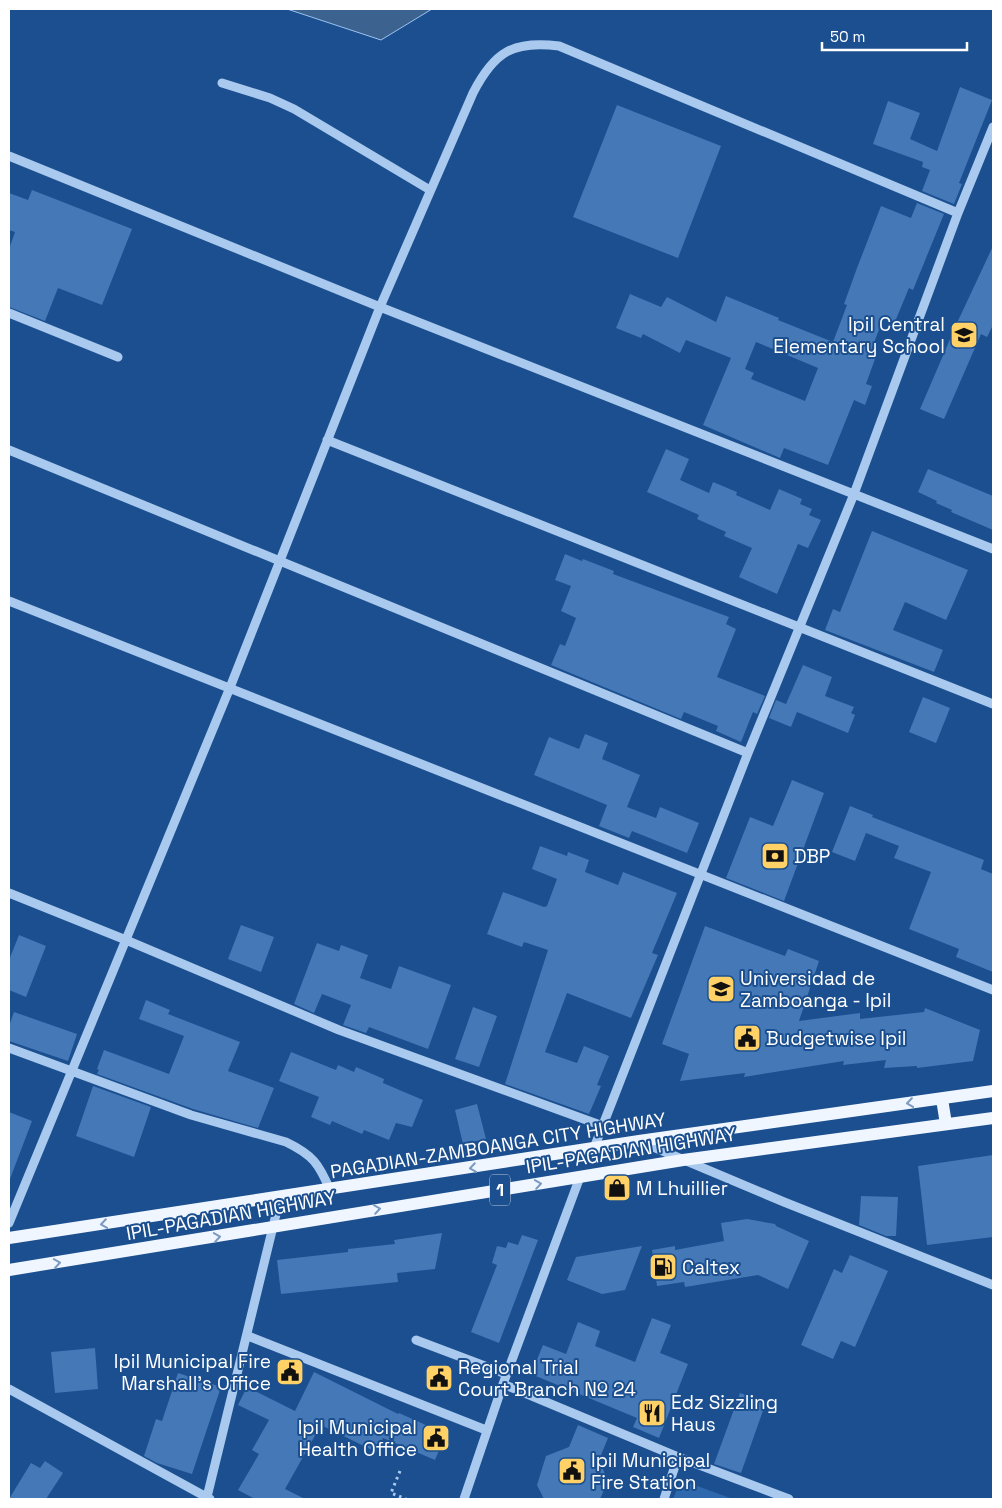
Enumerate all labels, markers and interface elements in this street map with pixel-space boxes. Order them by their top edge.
scale bar [822,20,967,52]
text: 50 m [830,27,865,46]
place label: Ipil Central Elementary School [773,312,945,359]
school or university icon: Ipil Central Elementary School [949,320,979,350]
bank icon: DBP [760,841,790,871]
place label: DBP [794,844,830,869]
place label: Universidad de Zamboanga - Ipil [740,966,891,1013]
school or university icon: Universidad de Zamboanga - Ipil [706,974,736,1004]
public building icon: Budgetwise Ipil [732,1023,762,1053]
place label: Budgetwise Ipil [766,1026,906,1051]
one-way arrow [906,1097,914,1108]
street label: PAGADIAN-ZAMBOANGA CITY HIGHWAY [329,1107,668,1184]
street label: IPIL-PAGADIAN HIGHWAY [524,1121,738,1179]
one-way arrow [468,1162,477,1172]
shop icon: M Lhuillier [602,1173,632,1203]
road number: 1 [490,1174,510,1206]
place label: M Lhuillier [636,1176,728,1201]
one-way arrow [534,1179,542,1190]
street label: IPIL-PAGADIAN HIGHWAY [124,1185,338,1246]
one-way arrow [373,1205,382,1215]
one-way arrow [100,1218,108,1229]
one-way arrow [213,1232,222,1242]
fuel station icon: Caltex [648,1252,678,1282]
place label: Caltex [682,1255,740,1280]
one-way arrow [53,1258,61,1268]
place label: Ipil Municipal Fire Marshall's Office [114,1349,271,1396]
place label: Regional Trial Court Branch № 24 [458,1355,636,1402]
public building icon: Ipil Municipal Fire Marshall's Office [275,1357,305,1387]
public building icon: Regional Trial Court Branch № 24 [424,1363,454,1393]
place label: Edz Sizzling Haus [671,1390,778,1437]
restaurant icon: Edz Sizzling Haus [637,1398,667,1428]
place label: Ipil Municipal Health Office [298,1415,417,1462]
public building icon: Ipil Municipal Health Office [421,1423,451,1453]
place label: Ipil Municipal Fire Station [591,1448,710,1495]
public building icon: Ipil Municipal Fire Station [557,1456,587,1486]

